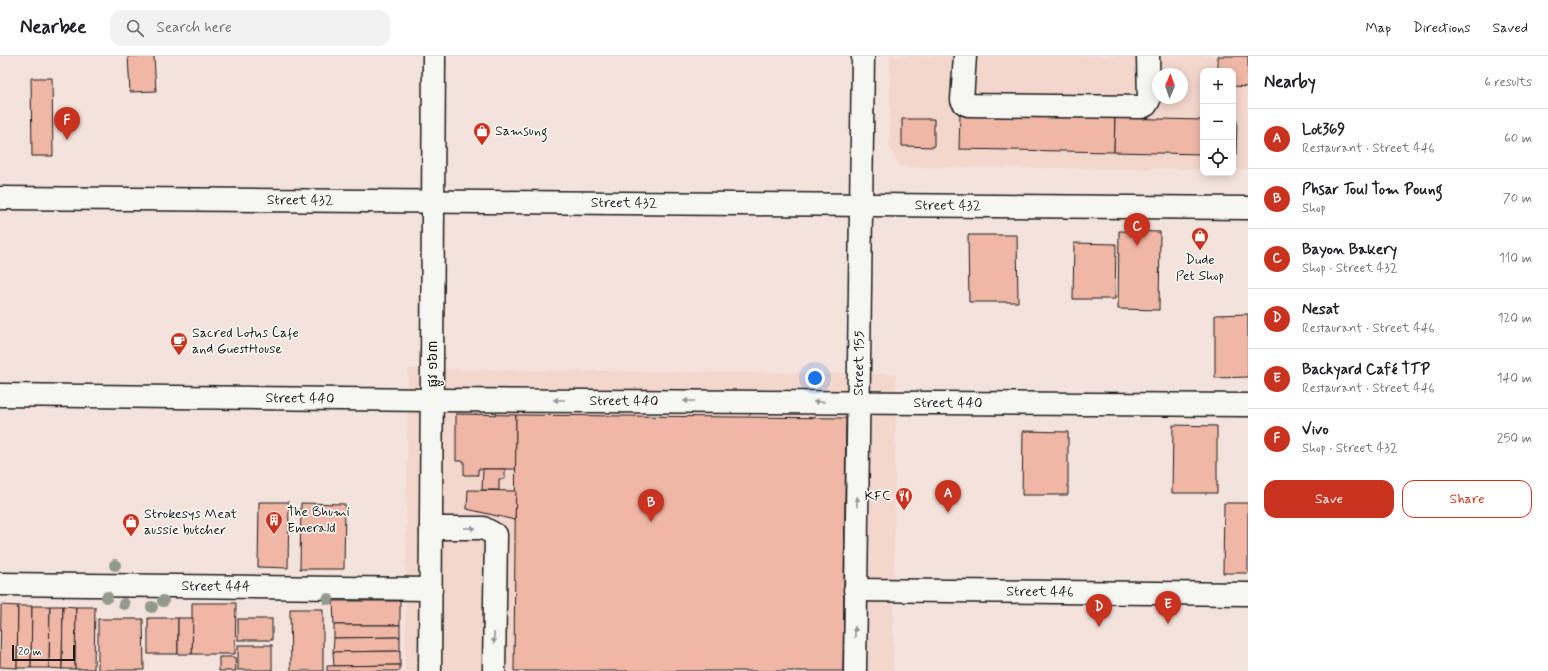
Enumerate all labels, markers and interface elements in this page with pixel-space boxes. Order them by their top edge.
search box [110,10,390,46]
text: Nearbee [20,15,86,40]
icon: search [124,17,146,39]
text: Search here [156,18,232,38]
text: Map [1365,19,1391,37]
text: Directions [1413,19,1471,37]
text: Saved [1493,19,1528,37]
north arrow [1152,68,1188,104]
map controls [1200,68,1236,176]
button: + [1200,68,1236,104]
text: Nearby [1264,71,1316,93]
text: 6 results [1484,74,1532,91]
button: − [1200,104,1236,140]
pin: F [54,107,80,140]
text: Lot369 [1302,120,1345,140]
shop icon: Samsung [472,121,492,146]
place label: Samsung [495,122,548,142]
text: A [1273,130,1281,147]
text: 60 m [1504,130,1532,147]
button: locate [1200,140,1236,176]
text: Restaurant · Street 446 [1302,140,1435,157]
text: Phsar Toul Tom Poung [1302,180,1442,200]
text: B [1273,190,1281,207]
text: 70 m [1503,190,1532,207]
street label: Street 432 [267,191,333,210]
street label: Street 432 [591,194,657,212]
street label: Street 432 [915,196,981,215]
text: Shop [1302,200,1326,217]
pin: C [1124,213,1150,246]
shop icon: Dude Pet Shop [1190,226,1210,251]
text: Bayon Bakery [1302,240,1397,260]
text: C [1272,250,1282,267]
text: 110 m [1499,250,1532,267]
place label: Dude Pet Shop [1176,251,1224,285]
text: Shop · Street 432 [1302,260,1397,277]
text: Nesat [1302,300,1340,320]
text: D [1273,310,1281,327]
text: 120 m [1498,310,1532,327]
text: Restaurant · Street 446 [1302,320,1435,337]
place label: Sacred Lotus Cafe and GuestHouse [192,324,299,358]
street label: Street 155 [850,330,868,396]
cafe icon: Sacred Lotus Cafe and GuestHouse [169,331,189,356]
street label: ផ្លូវ ១៦៣ [424,340,444,388]
text: Backyard Café TTP [1302,360,1430,380]
your location [805,368,825,388]
text: E [1273,370,1281,387]
text: 140 m [1497,370,1532,387]
text: Restaurant · Street 446 [1302,380,1435,397]
street label: Street 440 [265,389,335,408]
street label: Street 440 [589,392,659,410]
street label: Street 440 [913,394,983,412]
one-way arrow [552,397,565,403]
one-way arrow [682,398,695,404]
one-way arrow [812,399,825,405]
text: Vivo [1302,420,1329,440]
text: F [1274,430,1280,447]
text: 250 m [1497,430,1532,447]
text: Shop · Street 432 [1302,440,1397,457]
pin: A [935,480,961,513]
button: Save [1264,480,1394,518]
button: Share [1402,480,1532,518]
restaurant icon: KFC [894,486,914,511]
place label: KFC [865,487,891,505]
pin: B [638,489,664,522]
one-way arrow [853,496,860,508]
place label: The Bhumi Emerald [287,503,350,537]
place label: Strokesys Meat aussie butcher [144,505,238,539]
building icon: The Bhumi Emerald [264,510,284,535]
shop icon: Strokesys Meat aussie butcher [121,512,141,537]
one-way arrow [464,525,477,531]
street label: Street 444 [181,577,250,596]
street label: Street 446 [1006,583,1074,601]
pin: E [1155,591,1181,624]
pin: D [1086,594,1112,627]
one-way arrow [852,625,858,638]
one-way arrow [491,632,497,645]
scale bar [12,643,75,662]
text: 20 m [18,645,41,659]

